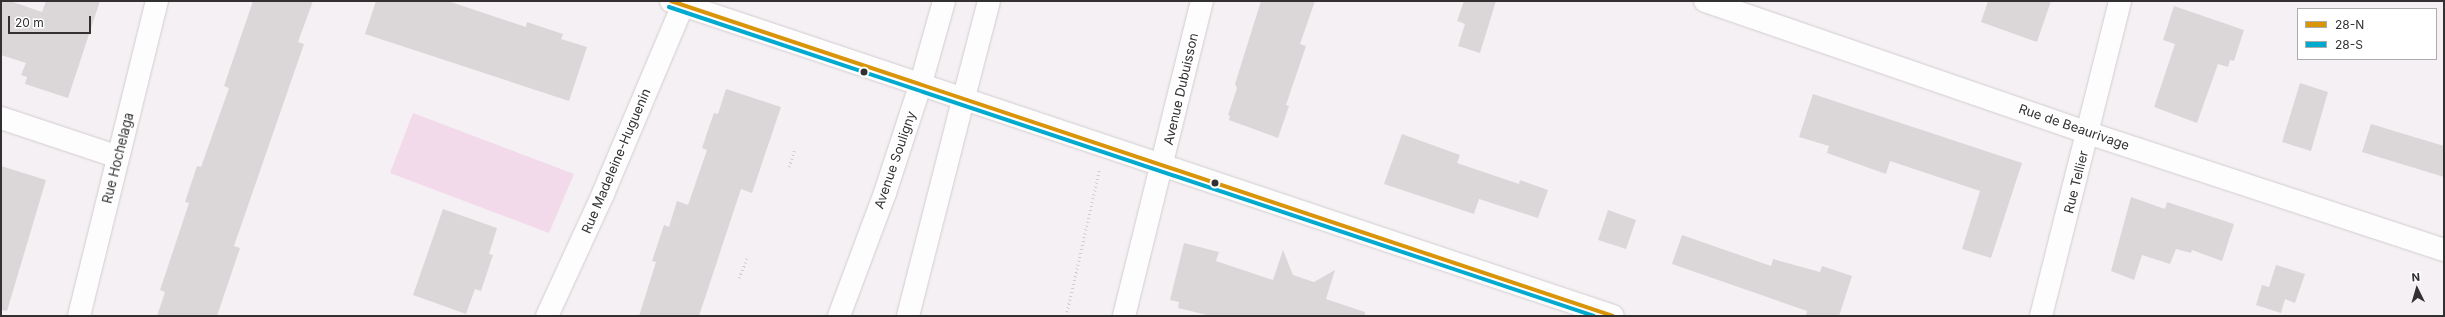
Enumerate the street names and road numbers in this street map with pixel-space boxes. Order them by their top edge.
street label: Avenue Dubuisson [1161,32,1201,146]
street label: Rue Madeleine-Huguenin [578,86,654,236]
street label: Rue de Beaurivage [2017,101,2131,153]
street label: Avenue Souligny [871,109,919,211]
street label: Rue Hochelaga [99,111,137,205]
street label: Rue Tellier [2061,149,2091,215]

